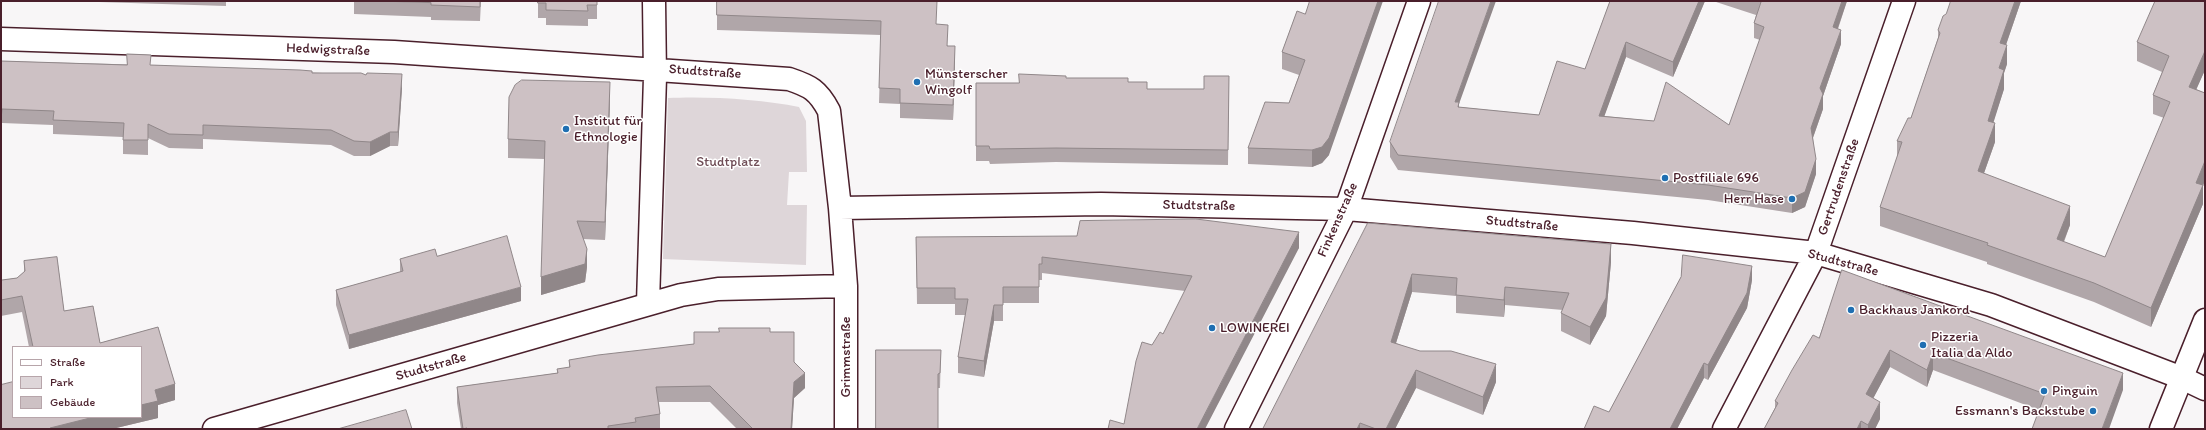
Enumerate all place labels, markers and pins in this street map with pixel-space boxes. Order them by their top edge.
place label: Münsterscher Wingolf [925,66,1008,98]
marker: Münsterscher Wingolf [912,77,922,87]
place label: Institut für Ethnologie [574,113,642,146]
marker: Institut für Ethnologie [561,124,571,134]
place label: Postfiliale 696 [1673,170,1759,186]
marker: Postfiliale 696 [1660,173,1670,183]
place label: Herr Hase [1724,191,1784,207]
marker: Herr Hase [1787,194,1797,204]
place label: Backhaus Jankord [1859,302,1970,318]
marker: Backhaus Jankord [1846,305,1856,315]
place label: LOWINEREI [1220,320,1290,336]
marker: LOWINEREI [1207,323,1217,333]
place label: Pizzeria Italia da Aldo [1931,329,2012,362]
marker: Pizzeria Italia da Aldo [1918,340,1928,350]
place label: Pinguin [2052,383,2098,399]
marker: Pinguin [2039,386,2049,396]
place label: Essmann's Backstube [1955,403,2085,419]
marker: Essmann's Backstube [2088,406,2098,416]

